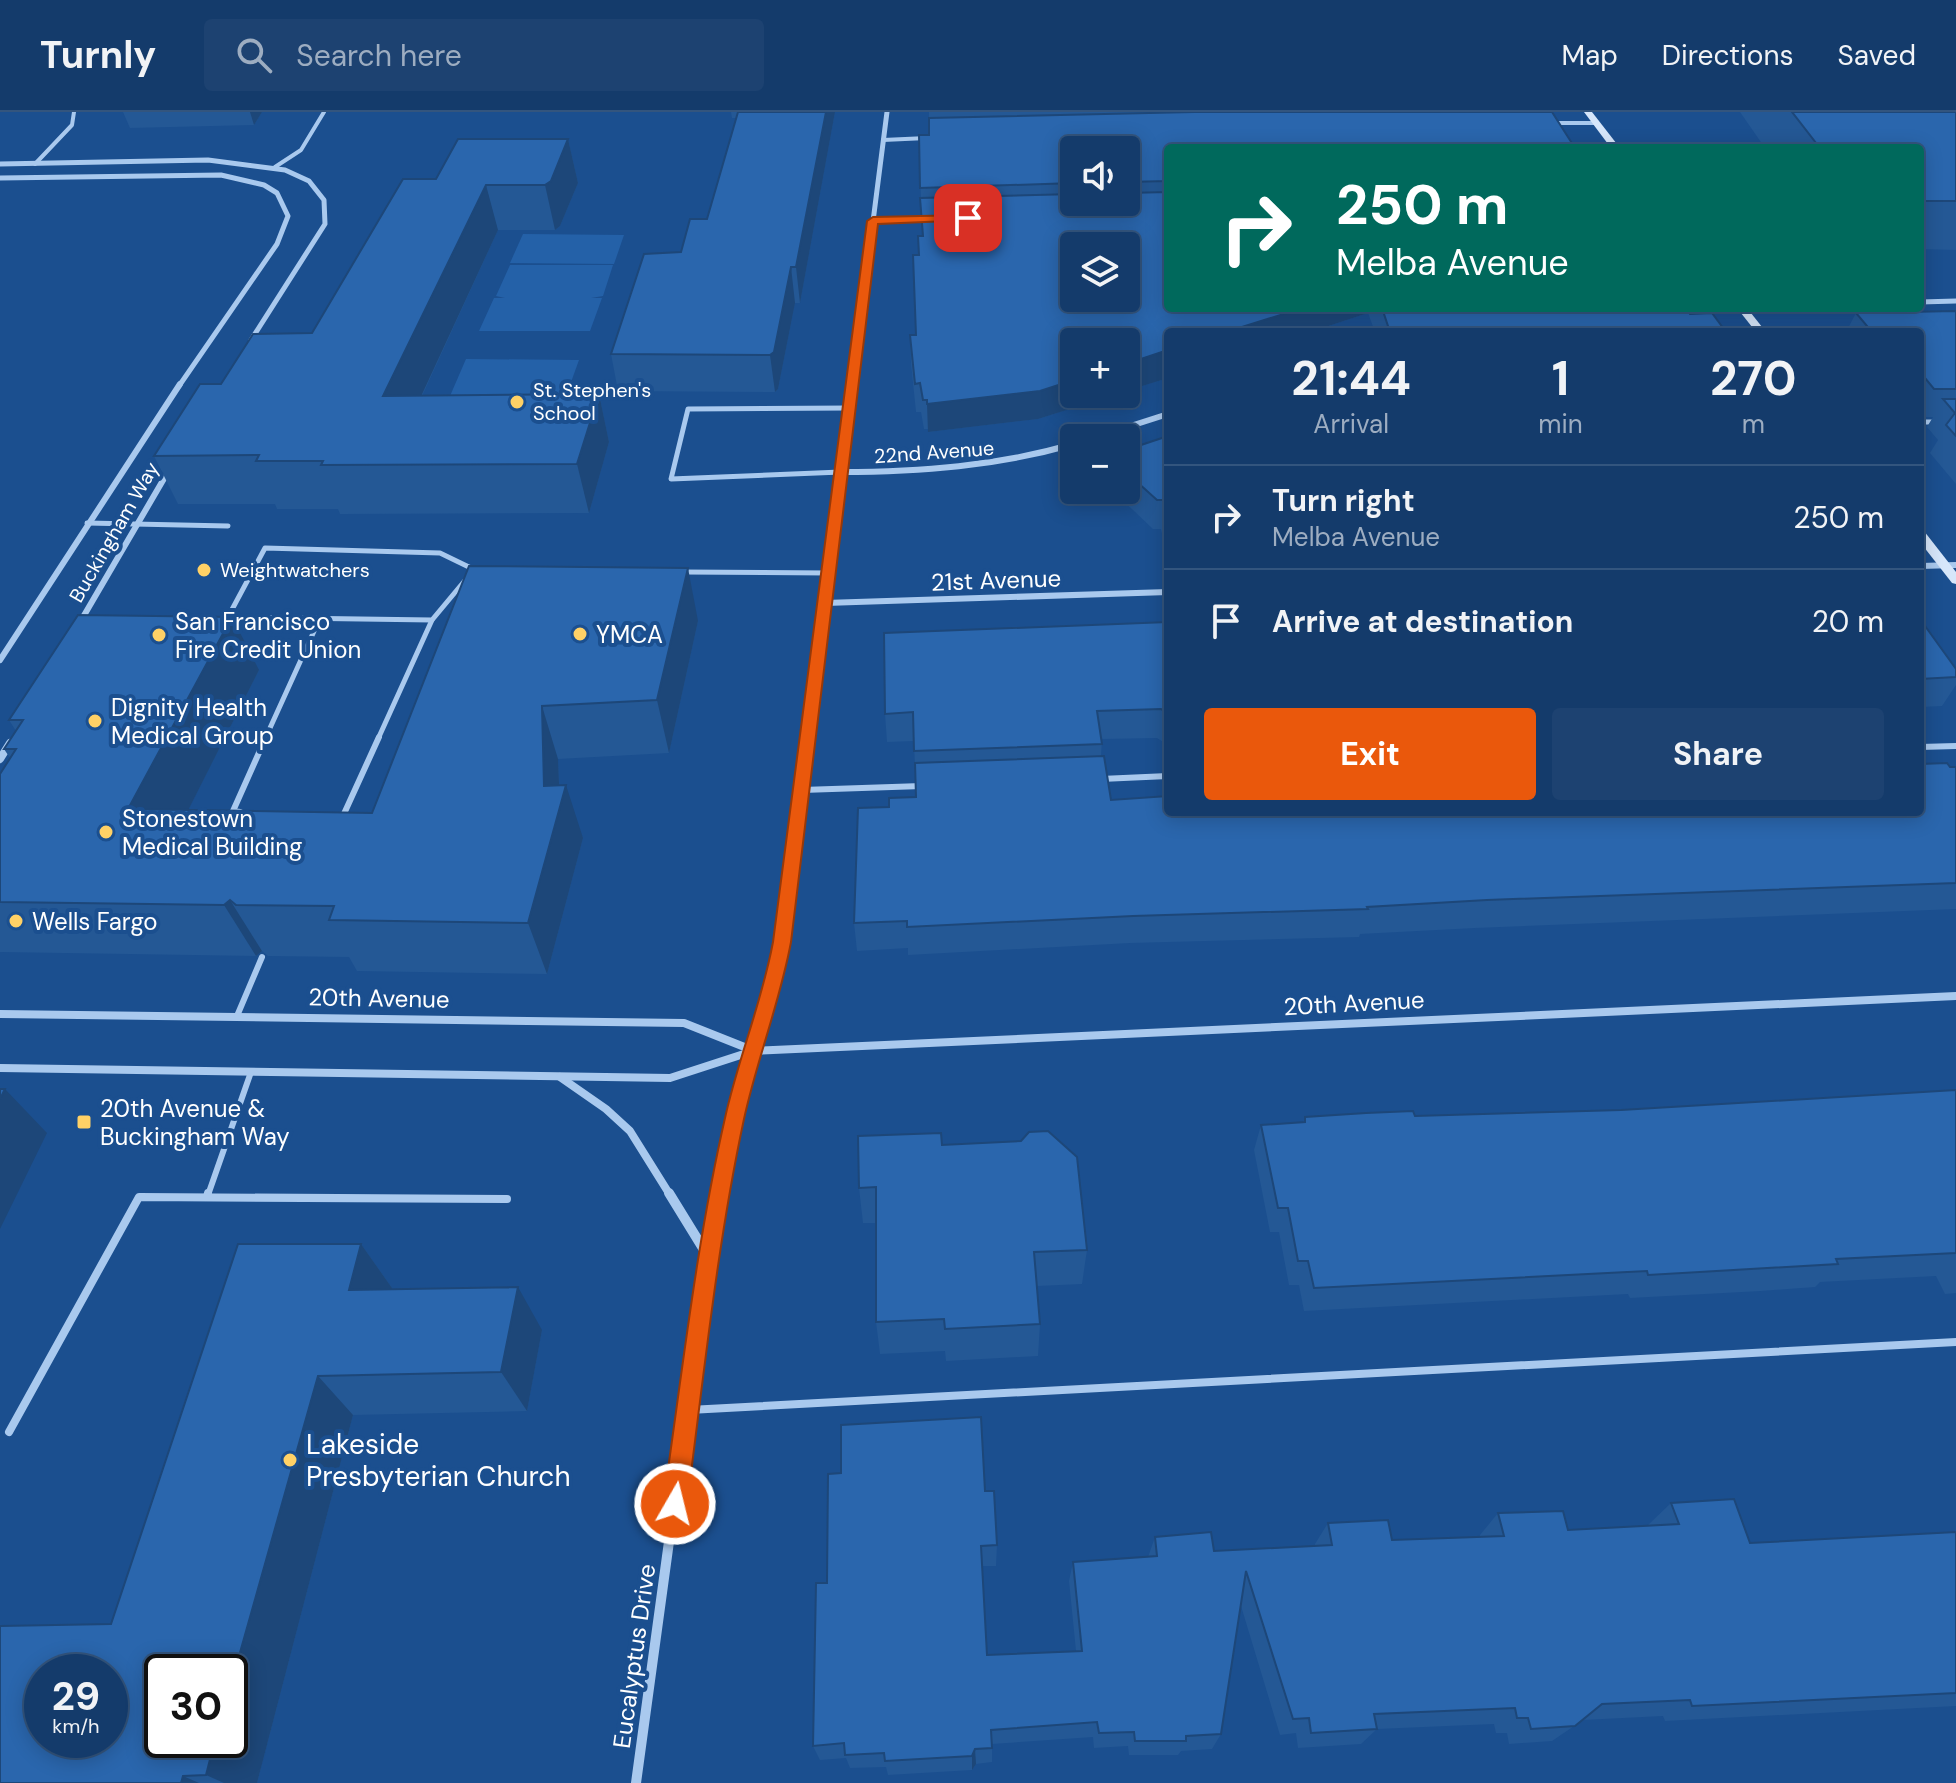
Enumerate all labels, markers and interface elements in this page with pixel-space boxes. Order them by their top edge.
search box [204,19,764,91]
text: Turnly [40,30,156,80]
icon: search [232,33,276,77]
text: Search here [296,36,462,75]
text: Map [1561,37,1618,74]
text: Directions [1662,37,1794,74]
text: Saved [1838,37,1916,74]
map controls [1060,136,1140,504]
button: sound [1060,136,1140,216]
text: 250 m [1336,168,1508,241]
icon: right [1204,176,1308,280]
pin [934,184,1002,252]
icon: arrive [946,196,990,240]
button: layers [1060,232,1140,312]
text: Melba Avenue [1336,239,1569,286]
button: + [1060,328,1140,408]
text: 21:44 [1291,347,1411,410]
text: 1 [1552,347,1569,410]
text: 270 [1710,347,1797,410]
place label: St. Stephen's School [533,377,651,426]
marker: St. Stephen's School [508,393,526,411]
text: Arrival [1313,407,1389,441]
text: min [1538,407,1583,441]
text: m [1742,407,1765,441]
button: − [1060,424,1140,504]
street label: 22nd Avenue [873,435,995,469]
street label: Buckingham Way [63,457,165,607]
text: Turn right [1272,481,1415,520]
icon: right [1204,495,1248,539]
text: 250 m [1793,498,1884,537]
text: Melba Avenue [1272,520,1440,554]
place label: Weightwatchers [220,557,370,583]
marker: Weightwatchers [195,561,213,579]
street label: 21st Avenue [930,562,1062,598]
icon: arrive [1204,599,1248,643]
text: Arrive at destination [1272,602,1573,641]
text: 20 m [1812,602,1884,641]
place label: San Francisco Fire Credit Union [175,606,361,665]
place label: YMCA [596,619,663,650]
marker: YMCA [571,625,589,643]
marker: San Francisco Fire Credit Union [150,626,168,644]
place label: Dignity Health Medical Group [111,692,274,751]
button: Exit [1204,708,1536,800]
button: Share [1552,708,1884,800]
marker: Dignity Health Medical Group [86,712,104,730]
place label: Stonestown Medical Building [122,803,302,862]
marker: Stonestown Medical Building [97,823,115,841]
place label: Wells Fargo [32,906,158,937]
marker: Wells Fargo [7,912,25,930]
street label: 20th Avenue [308,981,450,1015]
street label: 20th Avenue [1283,984,1425,1022]
place label: 20th Avenue & Buckingham Way [100,1093,290,1152]
marker: 20th Avenue & Buckingham Way [75,1113,93,1131]
place label: Lakeside Presbyterian Church [306,1426,571,1495]
marker: Lakeside Presbyterian Church [281,1451,299,1469]
position arrow [633,1462,717,1546]
street label: Eucalyptus Drive [606,1562,662,1750]
speed limit sign: 30 [144,1654,248,1758]
text: 29 [52,1670,100,1722]
text: km/h [52,1713,100,1739]

